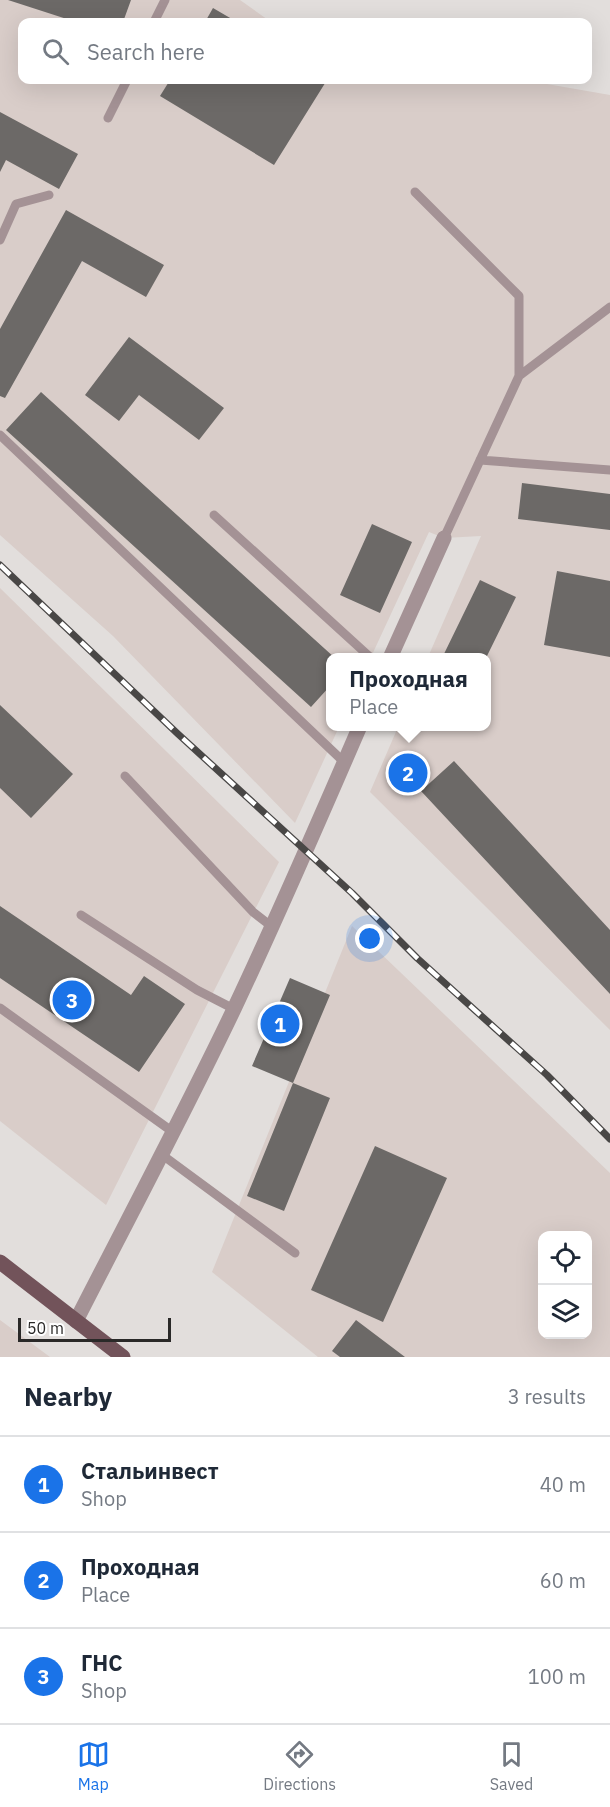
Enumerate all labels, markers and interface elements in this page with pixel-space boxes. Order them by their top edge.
search box [18,18,592,84]
icon: search [39,35,72,68]
text: Search here [87,37,205,66]
popup [326,653,491,731]
text: Проходная [349,664,468,693]
text: Place [349,693,398,720]
pin: 2 [388,750,428,796]
your location [355,924,384,953]
pin: 3 [52,978,92,1022]
pin: 1 [260,1002,300,1046]
map controls [538,1231,592,1339]
button: locate [538,1231,592,1285]
button: layers [538,1285,592,1339]
scale bar [18,1315,171,1342]
text: 50 m [27,1318,64,1338]
text: Nearby [24,1379,112,1413]
text: 3 results [508,1383,586,1410]
text: Стальинвест [81,1456,219,1485]
text: 1 [38,1471,50,1498]
text: 40 m [540,1471,586,1498]
text: Shop [81,1485,127,1512]
text: Проходная [81,1552,200,1581]
text: 2 [38,1567,50,1594]
text: 60 m [540,1567,586,1594]
text: Place [81,1581,130,1608]
text: ГНС [81,1648,123,1677]
text: 3 [38,1663,50,1690]
text: 100 m [528,1663,586,1690]
text: Shop [81,1677,127,1704]
tab: Map [77,1738,110,1794]
tab: Directions [263,1738,336,1794]
tab: Saved [490,1738,533,1794]

